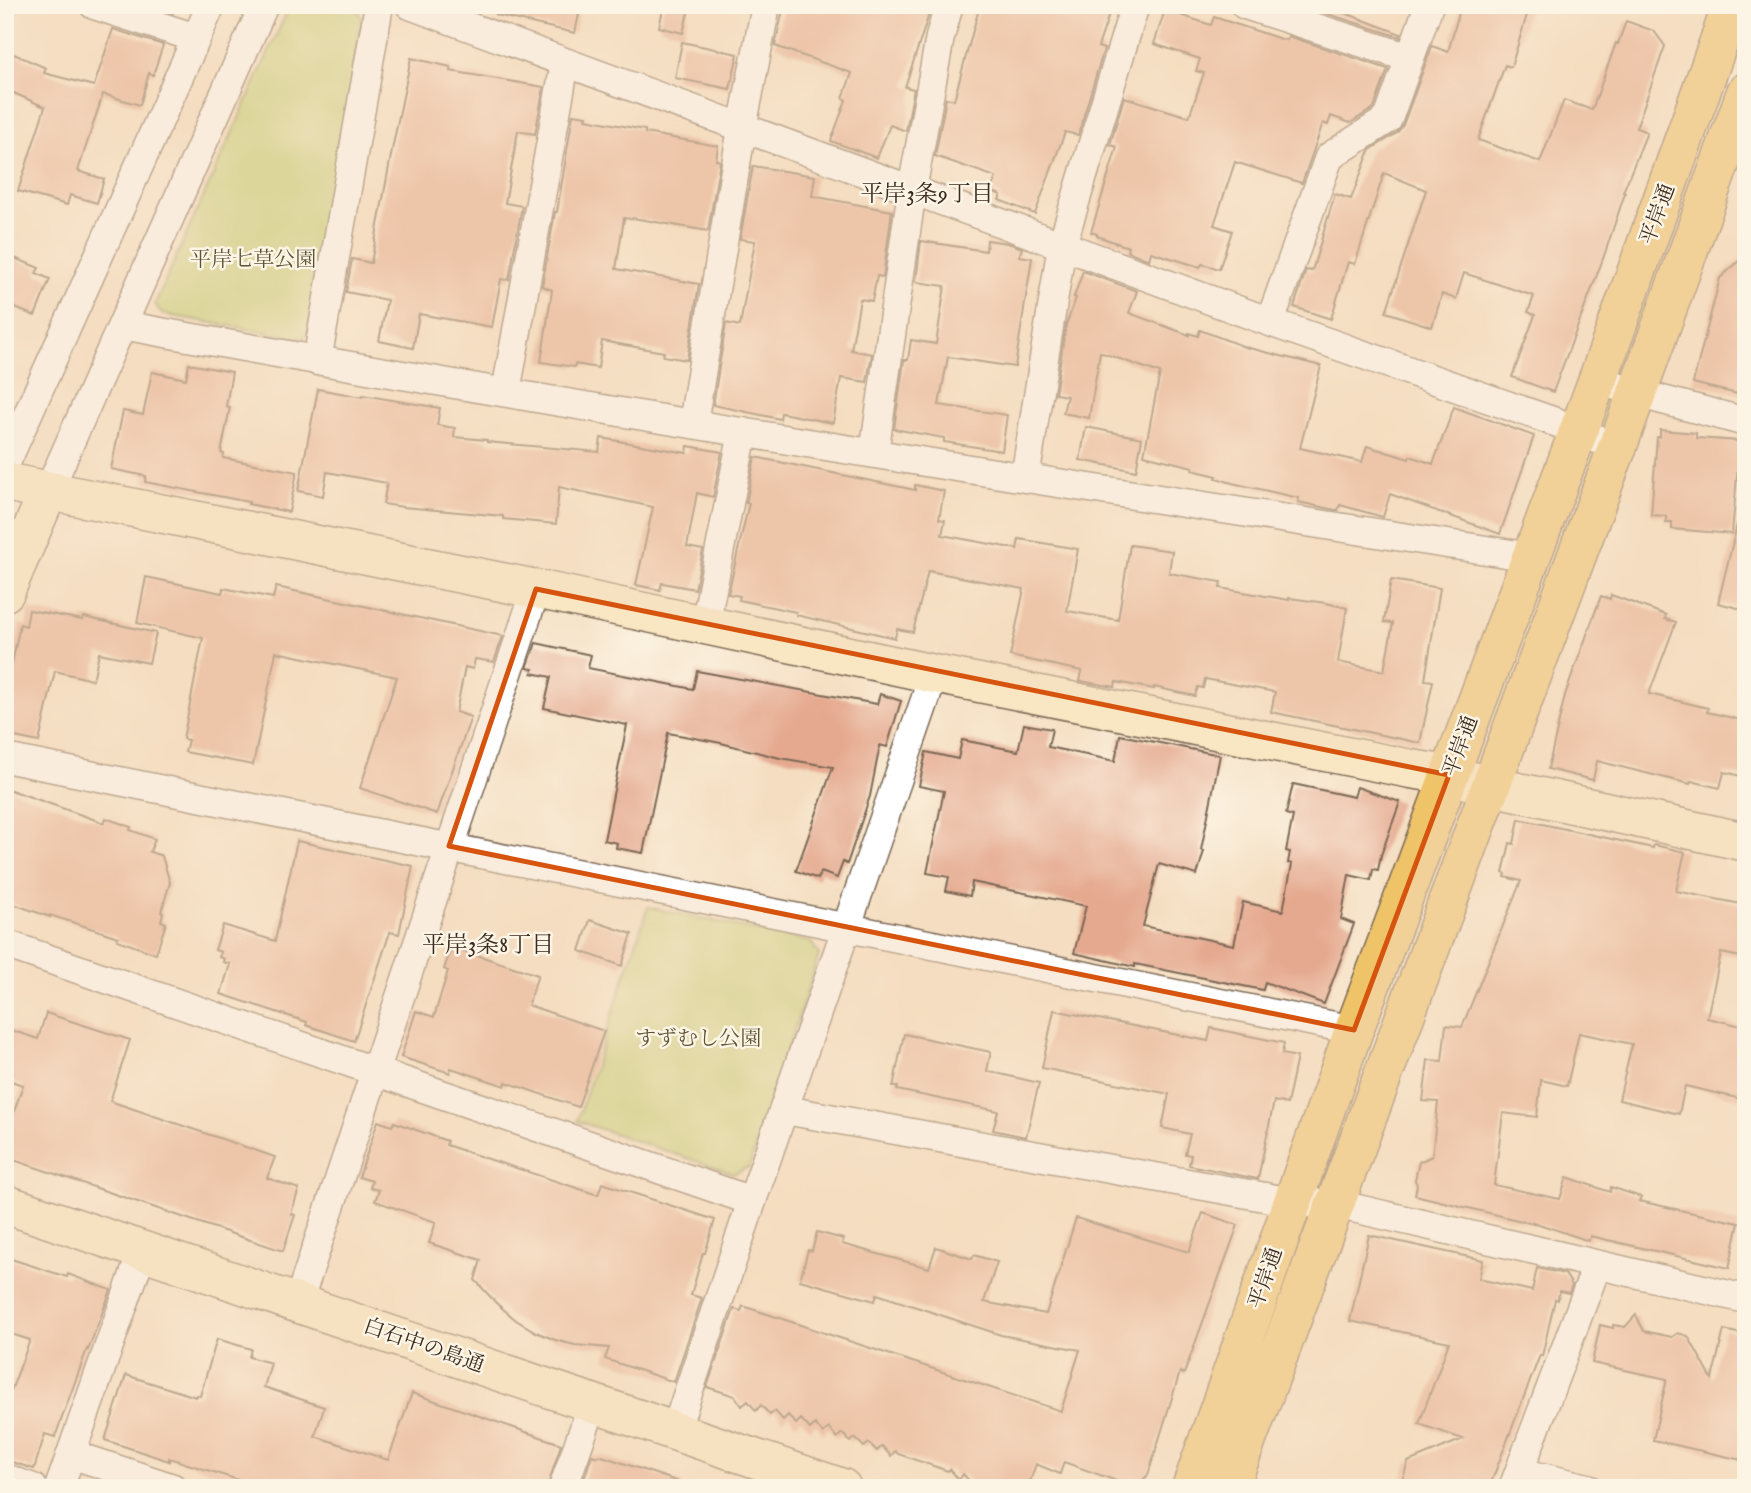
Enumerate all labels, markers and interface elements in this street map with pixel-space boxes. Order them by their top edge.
district label: 平岸3条9丁目 [860,180,994,209]
street label: 平岸通 [1635,180,1682,249]
park label: 平岸七草公園 [190,247,316,274]
street label: 平岸通 [1438,712,1485,781]
district label: 平岸3条8丁目 [422,931,554,960]
park label: すずむし公園 [635,1026,761,1053]
street label: 平岸通 [1243,1244,1289,1313]
street label: 白石中の島通 [360,1313,487,1380]

